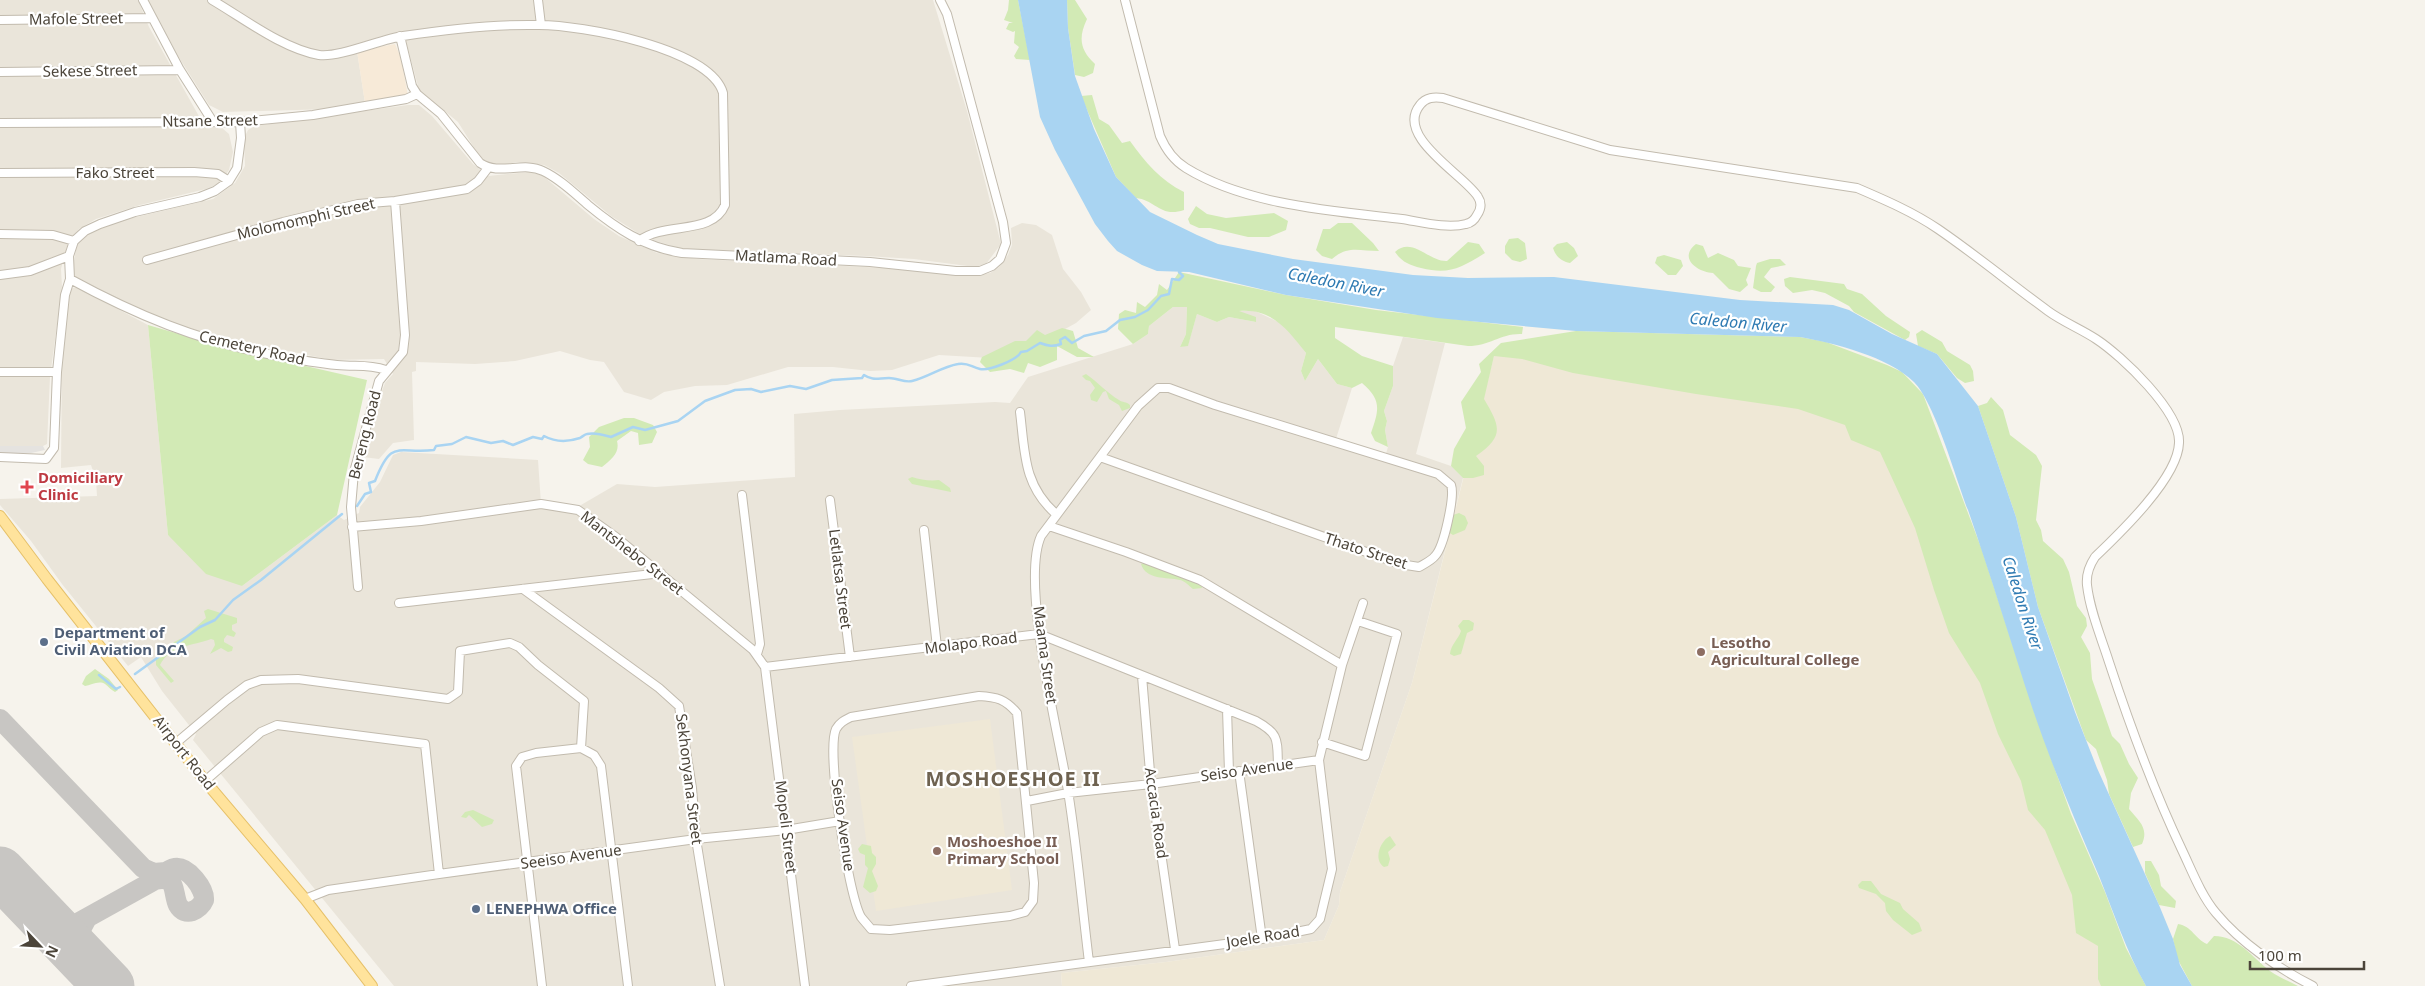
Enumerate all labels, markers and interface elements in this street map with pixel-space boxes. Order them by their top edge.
street label: Mafole Street [29,7,124,29]
street label: Sekese Street [43,59,138,81]
street label: Ntsane Street [162,109,259,131]
street label: Fako Street [75,162,155,182]
street label: Molomomphi Street [235,192,377,244]
street label: Matlama Road [735,244,838,270]
water label: Caledon River [1286,262,1387,302]
water label: Caledon River [1689,307,1788,337]
street label: Cemetery Road [197,325,307,369]
street label: Bereng Road [343,388,385,481]
place label: Domiciliary Clinic [38,467,123,504]
marker: Domiciliary Clinic [20,480,34,494]
street label: Mantshebo Street [577,506,689,599]
street label: Thato Street [1322,527,1411,573]
street label: Letlatsa Street [825,528,857,631]
water label: Caledon River [1997,553,2049,653]
street label: Maama Street [1029,605,1063,706]
place label: Department of Civil Aviation DCA [54,622,188,659]
street label: Molapo Road [923,626,1018,658]
place label: Lesotho Agricultural College [1711,632,1859,669]
marker: Department of Civil Aviation DCA [38,636,50,648]
marker: Lesotho Agricultural College [1695,646,1707,658]
street label: Airport Road [149,711,220,794]
street label: Sekhonyana Street [672,712,708,846]
street label: Seiso Avenue [1199,753,1294,785]
district label: MOSHOESHOE II [925,765,1101,792]
street label: Accacia Road [1141,766,1173,860]
street label: Seiso Avenue [828,777,860,872]
street label: Mopeli Street [771,779,803,875]
place label: Moshoeshoe II Primary School [947,831,1059,868]
street label: Seeiso Avenue [519,839,623,873]
marker: Moshoeshoe II Primary School [931,845,943,857]
place label: LENEPHWA Office [486,898,617,918]
marker: LENEPHWA Office [470,903,482,915]
street label: Joele Road [1223,920,1301,952]
north arrow [15,921,65,971]
scale bar [2250,938,2364,970]
text: N [41,943,63,961]
text: 100 m [2258,945,2302,965]

